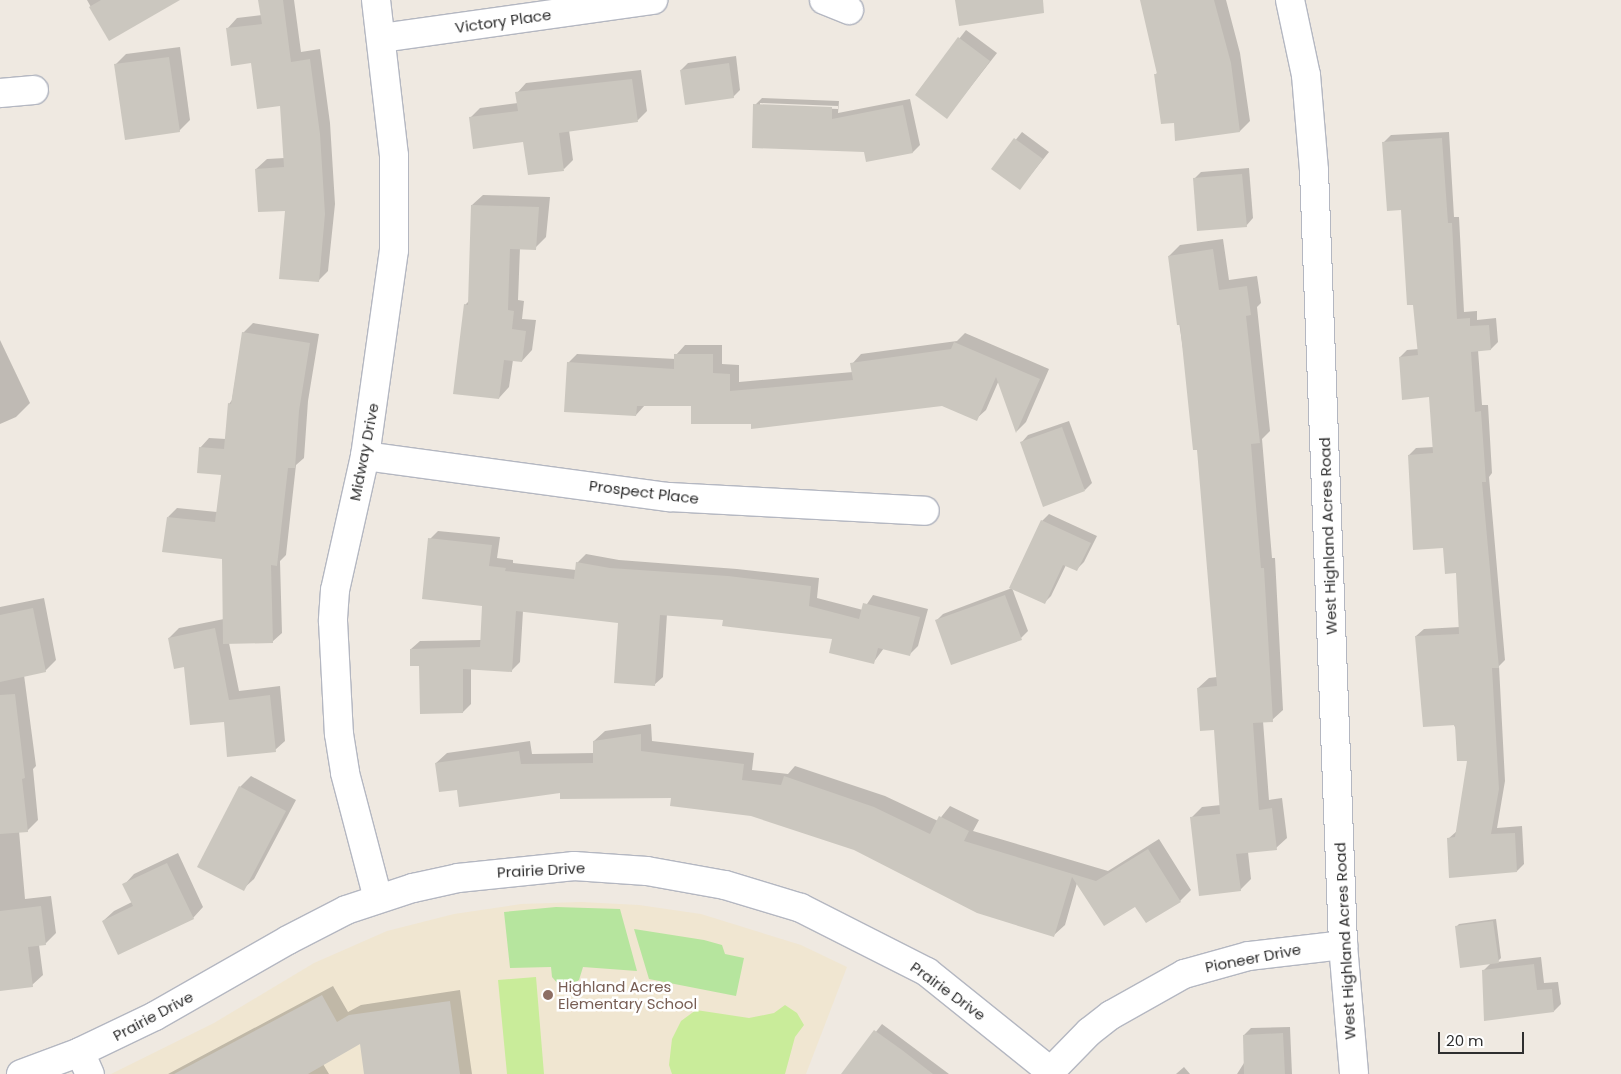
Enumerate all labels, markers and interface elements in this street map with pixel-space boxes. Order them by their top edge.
street label: Victory Place [454,5,552,37]
street label: Midway Drive [346,402,382,502]
street label: West Highland Acres Road [1316,437,1340,635]
street label: Prospect Place [588,476,700,508]
street label: West Highland Acres Road [1331,842,1359,1040]
street label: Prairie Drive [496,859,586,881]
street label: Pioneer Drive [1203,940,1303,976]
street label: Prairie Drive [907,958,989,1024]
place label: Highland Acres Elementary School [558,977,697,1012]
street label: Prairie Drive [110,987,196,1045]
marker: Highland Acres Elementary School [542,989,554,1001]
scale bar [1441,1022,1527,1054]
text: 20 m [1446,1030,1484,1051]

